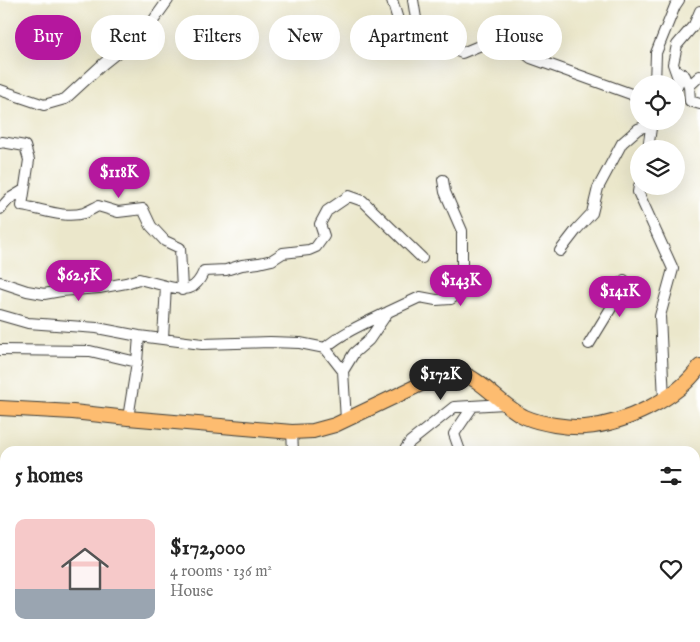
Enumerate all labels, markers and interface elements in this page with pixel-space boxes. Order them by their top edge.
chip: Buy [15,15,81,60]
chip: Rent [91,15,165,60]
chip: Filters [175,15,259,60]
chip: New [269,15,340,60]
chip: Apartment [350,15,467,60]
chip: House [477,15,562,60]
map controls [630,75,685,195]
button: locate [630,75,685,130]
button: layers [630,140,685,195]
pin: $118K [84,156,154,199]
text: $118K [100,163,138,183]
pin: $62.5K [38,260,120,302]
pin: $143K [426,264,496,307]
text: $62.5K [57,266,101,286]
text: $143K [441,271,481,291]
pin: $141K [585,276,655,318]
text: $141K [600,282,640,302]
pin: $172K [406,358,476,401]
text: $172K [420,365,462,385]
icon: filters [657,462,685,490]
text: 5 homes [15,463,83,490]
text: $172,000 [170,535,246,562]
icon: home [55,539,115,599]
icon: heart [657,555,685,583]
text: 4 rooms · 136 m² [170,562,272,582]
text: House [170,582,213,602]

